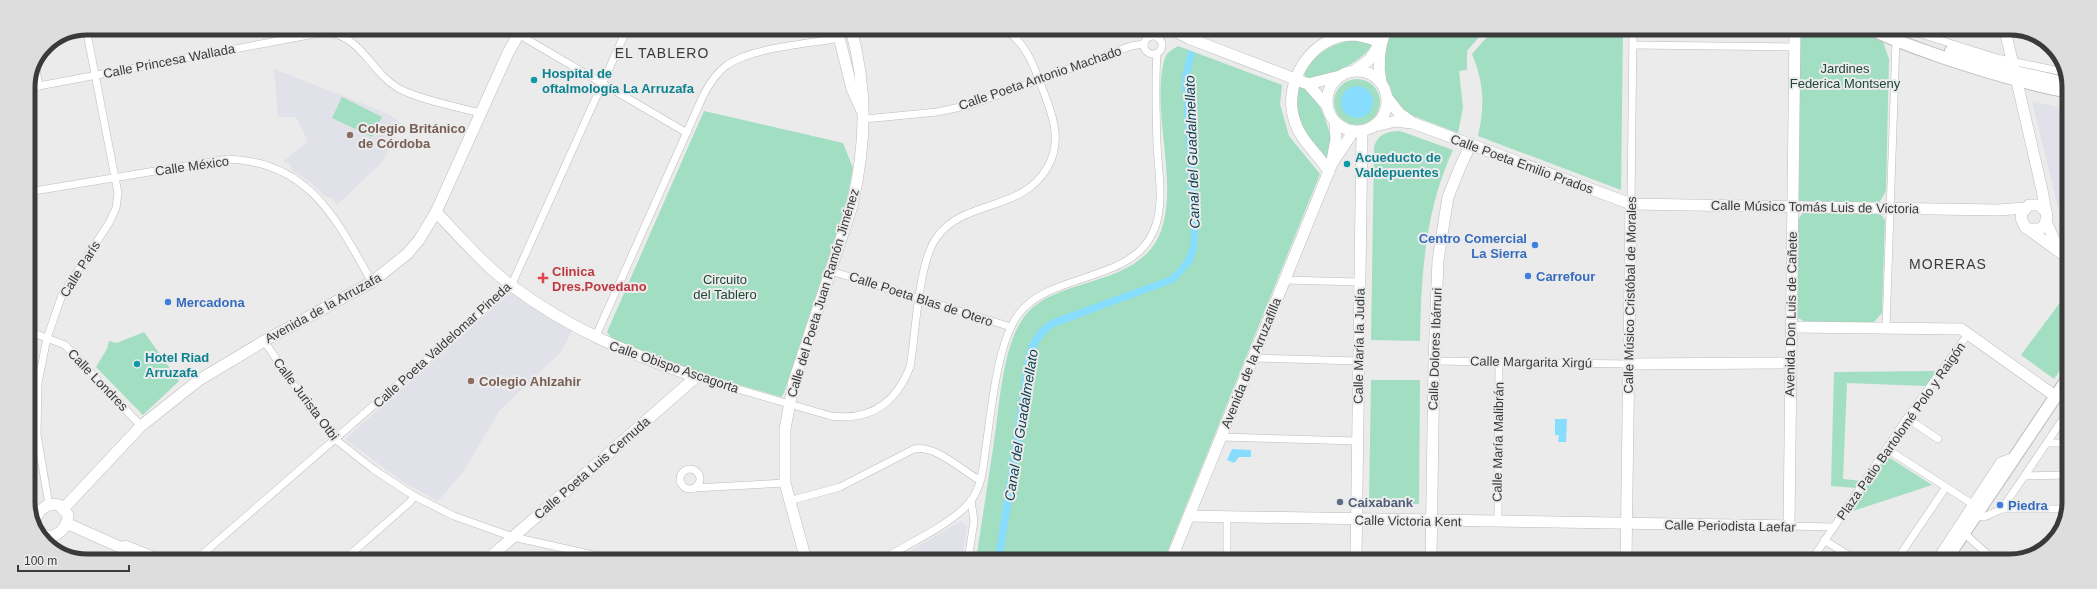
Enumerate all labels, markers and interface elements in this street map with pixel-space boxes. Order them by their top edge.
street label: Calle Princesa Wallada [102,41,237,81]
street label: Calle Poeta Antonio Machado [957,43,1123,113]
district label: EL TABLERO [615,45,709,61]
park label: Jardines Federica Montseny [1790,61,1901,91]
place label: Hospital de oftalmología La Arruzafa [542,66,695,96]
marker: Hospital de oftalmología La Arruzafa [529,75,539,85]
water label: Canal del Guadalmellato [1181,75,1203,229]
place label: Colegio Británico de Córdoba [358,121,466,151]
marker: Colegio Británico de Córdoba [345,130,355,140]
street label: Calle Poeta Emilio Prados [1448,131,1596,197]
place label: Acueducto de Valdepuentes [1355,150,1441,180]
street label: Calle México [154,153,230,179]
marker: Acueducto de Valdepuentes [1342,159,1352,169]
street label: Calle del Poeta Juan Ramón Jiménez [784,187,862,399]
street label: Calle Músico Cristóbal de Morales [1621,196,1639,394]
street label: Calle Músico Tomás Luis de Victoria [1711,198,1920,216]
place label: Centro Comercial La Sierra [1419,231,1528,261]
street label: Avenida Don Luis de Cañete [1782,231,1800,397]
street label: Calle París [57,238,103,300]
marker: Centro Comercial La Sierra [1530,240,1540,250]
district label: MORERAS [1909,256,1987,272]
place label: Clinica Dres.Povedano [552,264,647,294]
street label: Avenida de la Arruzafa [262,269,384,346]
street label: Calle Poeta Blas de Otero [847,269,995,329]
place label: Carrefour [1536,269,1595,284]
marker: Carrefour [1523,271,1533,281]
marker: Clinica Dres.Povedano [537,272,549,284]
park label: Circuito del Tablero [693,272,757,302]
street label: Calle Poeta Valdelomar Pineda [370,279,514,411]
street label: Calle María la Judía [1350,287,1368,404]
street label: Calle Dolores Ibárruri [1425,287,1445,411]
place label: Mercadona [176,295,245,310]
street label: Avenida de la Arruzafilla [1218,295,1284,430]
marker: Mercadona [163,297,173,307]
street label: Calle Obispo Ascagorta [607,338,741,396]
street label: Plaza Patio Bartolomé Polo y Raigón [1834,339,1968,523]
street label: Calle Londres [65,346,132,414]
water label: Canal del Guadalmellato [1001,348,1041,502]
place label: Hotel Riad Arruzafa [145,350,209,380]
street label: Calle Margarita Xirgú [1470,353,1592,371]
street label: Calle Jurista Otbi [270,355,342,443]
marker: Hotel Riad Arruzafa [132,359,142,369]
place label: Colegio Ahlzahir [479,374,581,389]
marker: Colegio Ahlzahir [466,376,476,386]
street label: Calle María Malibrán [1489,382,1507,502]
street label: Calle Poeta Luis Cernuda [531,413,653,522]
place label: Caixabank [1348,495,1414,510]
marker: Caixabank [1335,497,1345,507]
place label: Piedra [2008,498,2049,513]
marker: Piedra [1995,500,2005,510]
street label: Calle Victoria Kent [1355,513,1462,529]
street label: Calle Periodista Laefar [1664,517,1797,535]
scale bar [18,547,129,573]
text: 100 m [24,554,57,568]

